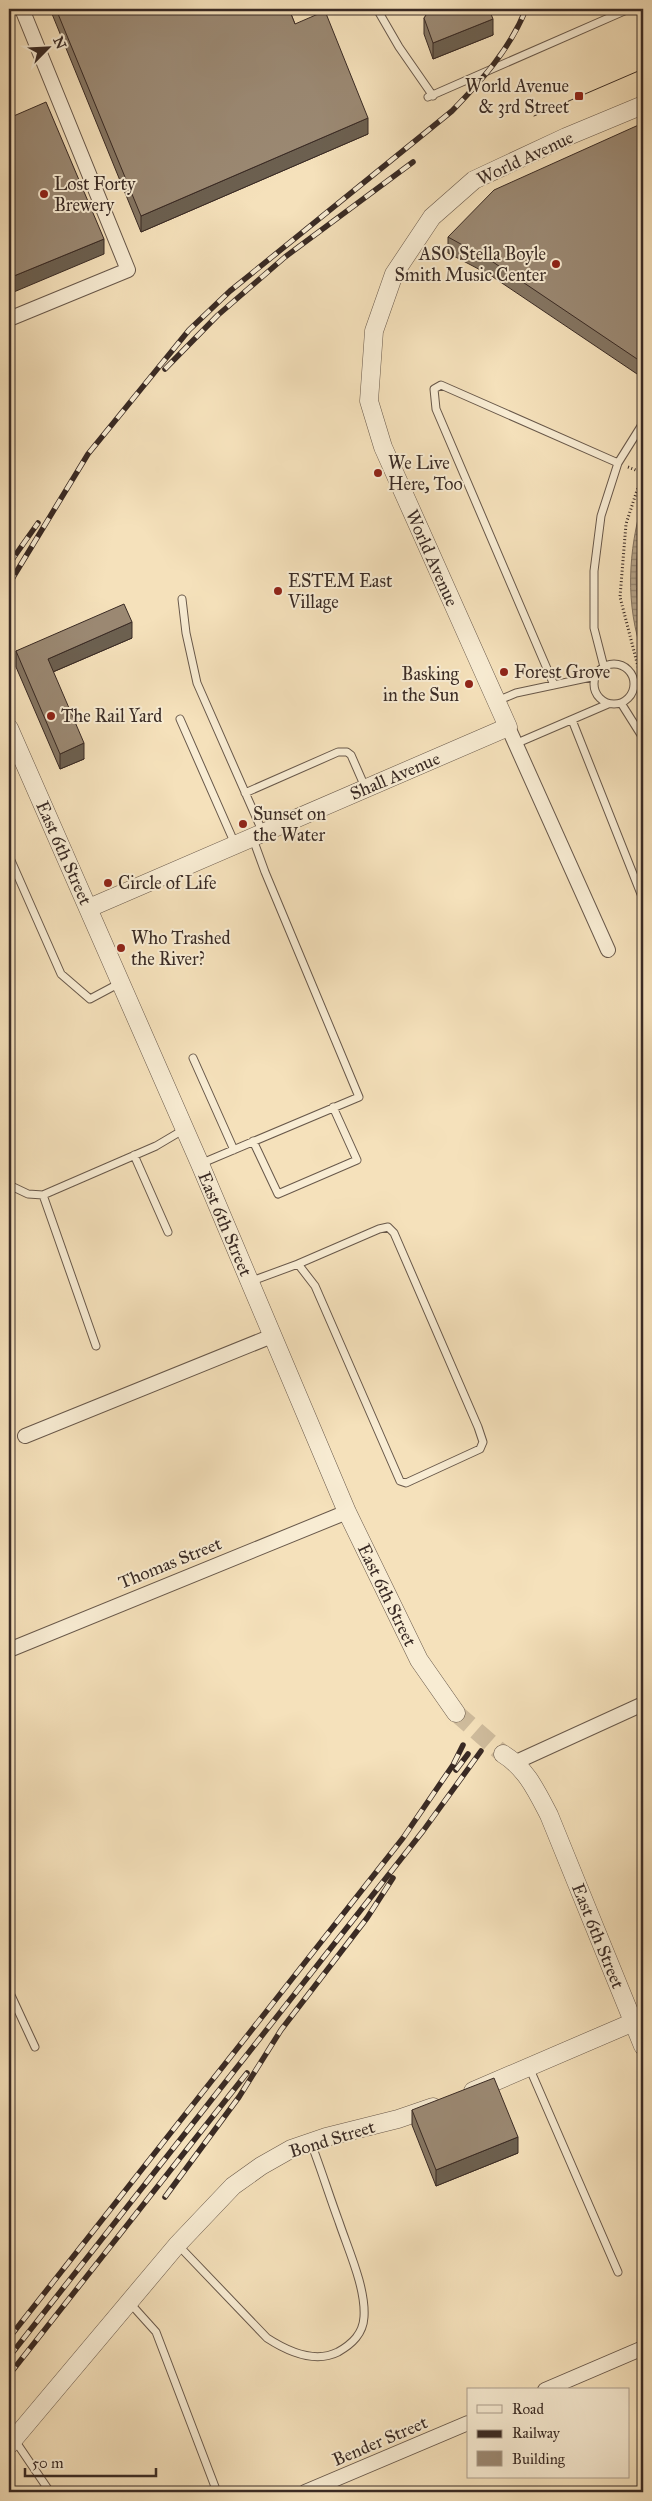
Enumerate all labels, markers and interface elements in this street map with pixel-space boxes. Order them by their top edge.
north arrow [22,22,72,72]
text: N [49,34,70,52]
place label: World Avenue & 3rd Street [465,75,570,118]
marker: World Avenue & 3rd Street [573,90,585,102]
street label: World Avenue [473,126,577,190]
place label: Lost Forty Brewery [54,173,136,216]
marker: Lost Forty Brewery [38,188,50,200]
place label: ASO Stella Boyle Smith Music Center [394,243,546,286]
marker: ASO Stella Boyle Smith Music Center [550,258,562,270]
place label: We Live Here, Too [388,452,463,495]
marker: We Live Here, Too [372,467,384,479]
street label: World Avenue [401,506,463,610]
place label: ESTEM East Village [287,570,393,614]
marker: ESTEM East Village [272,585,284,597]
place label: Forest Grove [514,661,610,683]
place label: Basking in the Sun [383,663,460,706]
marker: Forest Grove [498,666,510,678]
marker: Basking in the Sun [463,678,475,690]
place label: The Rail Yard [61,705,162,727]
marker: The Rail Yard [45,710,57,722]
street label: Shall Avenue [347,747,443,805]
street label: East 6th Street [31,798,97,909]
place label: Sunset on the Water [253,803,326,846]
marker: Sunset on the Water [237,818,249,830]
place label: Circle of Life [118,872,216,894]
marker: Circle of Life [102,877,114,889]
place label: Who Trashed the River? [131,927,231,970]
marker: Who Trashed the River? [115,942,127,954]
street label: East 6th Street [193,1168,257,1280]
street label: Thomas Street [115,1532,225,1594]
street label: East 6th Street [353,1540,422,1650]
street label: East 6th Street [567,1880,629,1992]
street label: Bond Street [286,2115,378,2162]
legend [467,2388,630,2478]
text: Road [512,2400,544,2418]
street label: Bender Street [329,2411,431,2471]
text: Railway [512,2424,561,2442]
scale bar [25,2446,156,2478]
text: Building [512,2450,566,2468]
text: 50 m [32,2454,64,2472]

